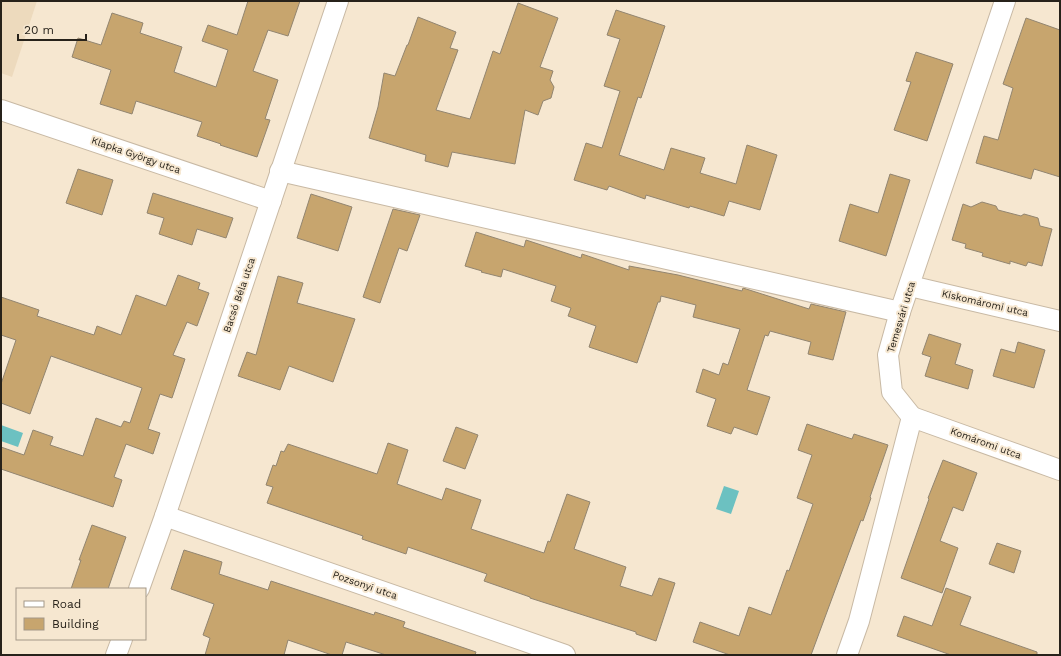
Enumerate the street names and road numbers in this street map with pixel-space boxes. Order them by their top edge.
street label: Klapka György utca [90,135,182,176]
street label: Bacsó Béla utca [221,256,257,334]
street label: Temesvári utca [885,280,917,354]
street label: Kiskomáromi utca [941,288,1030,318]
street label: Komáromi utca [949,425,1023,461]
street label: Pozsonyi utca [331,569,399,601]

